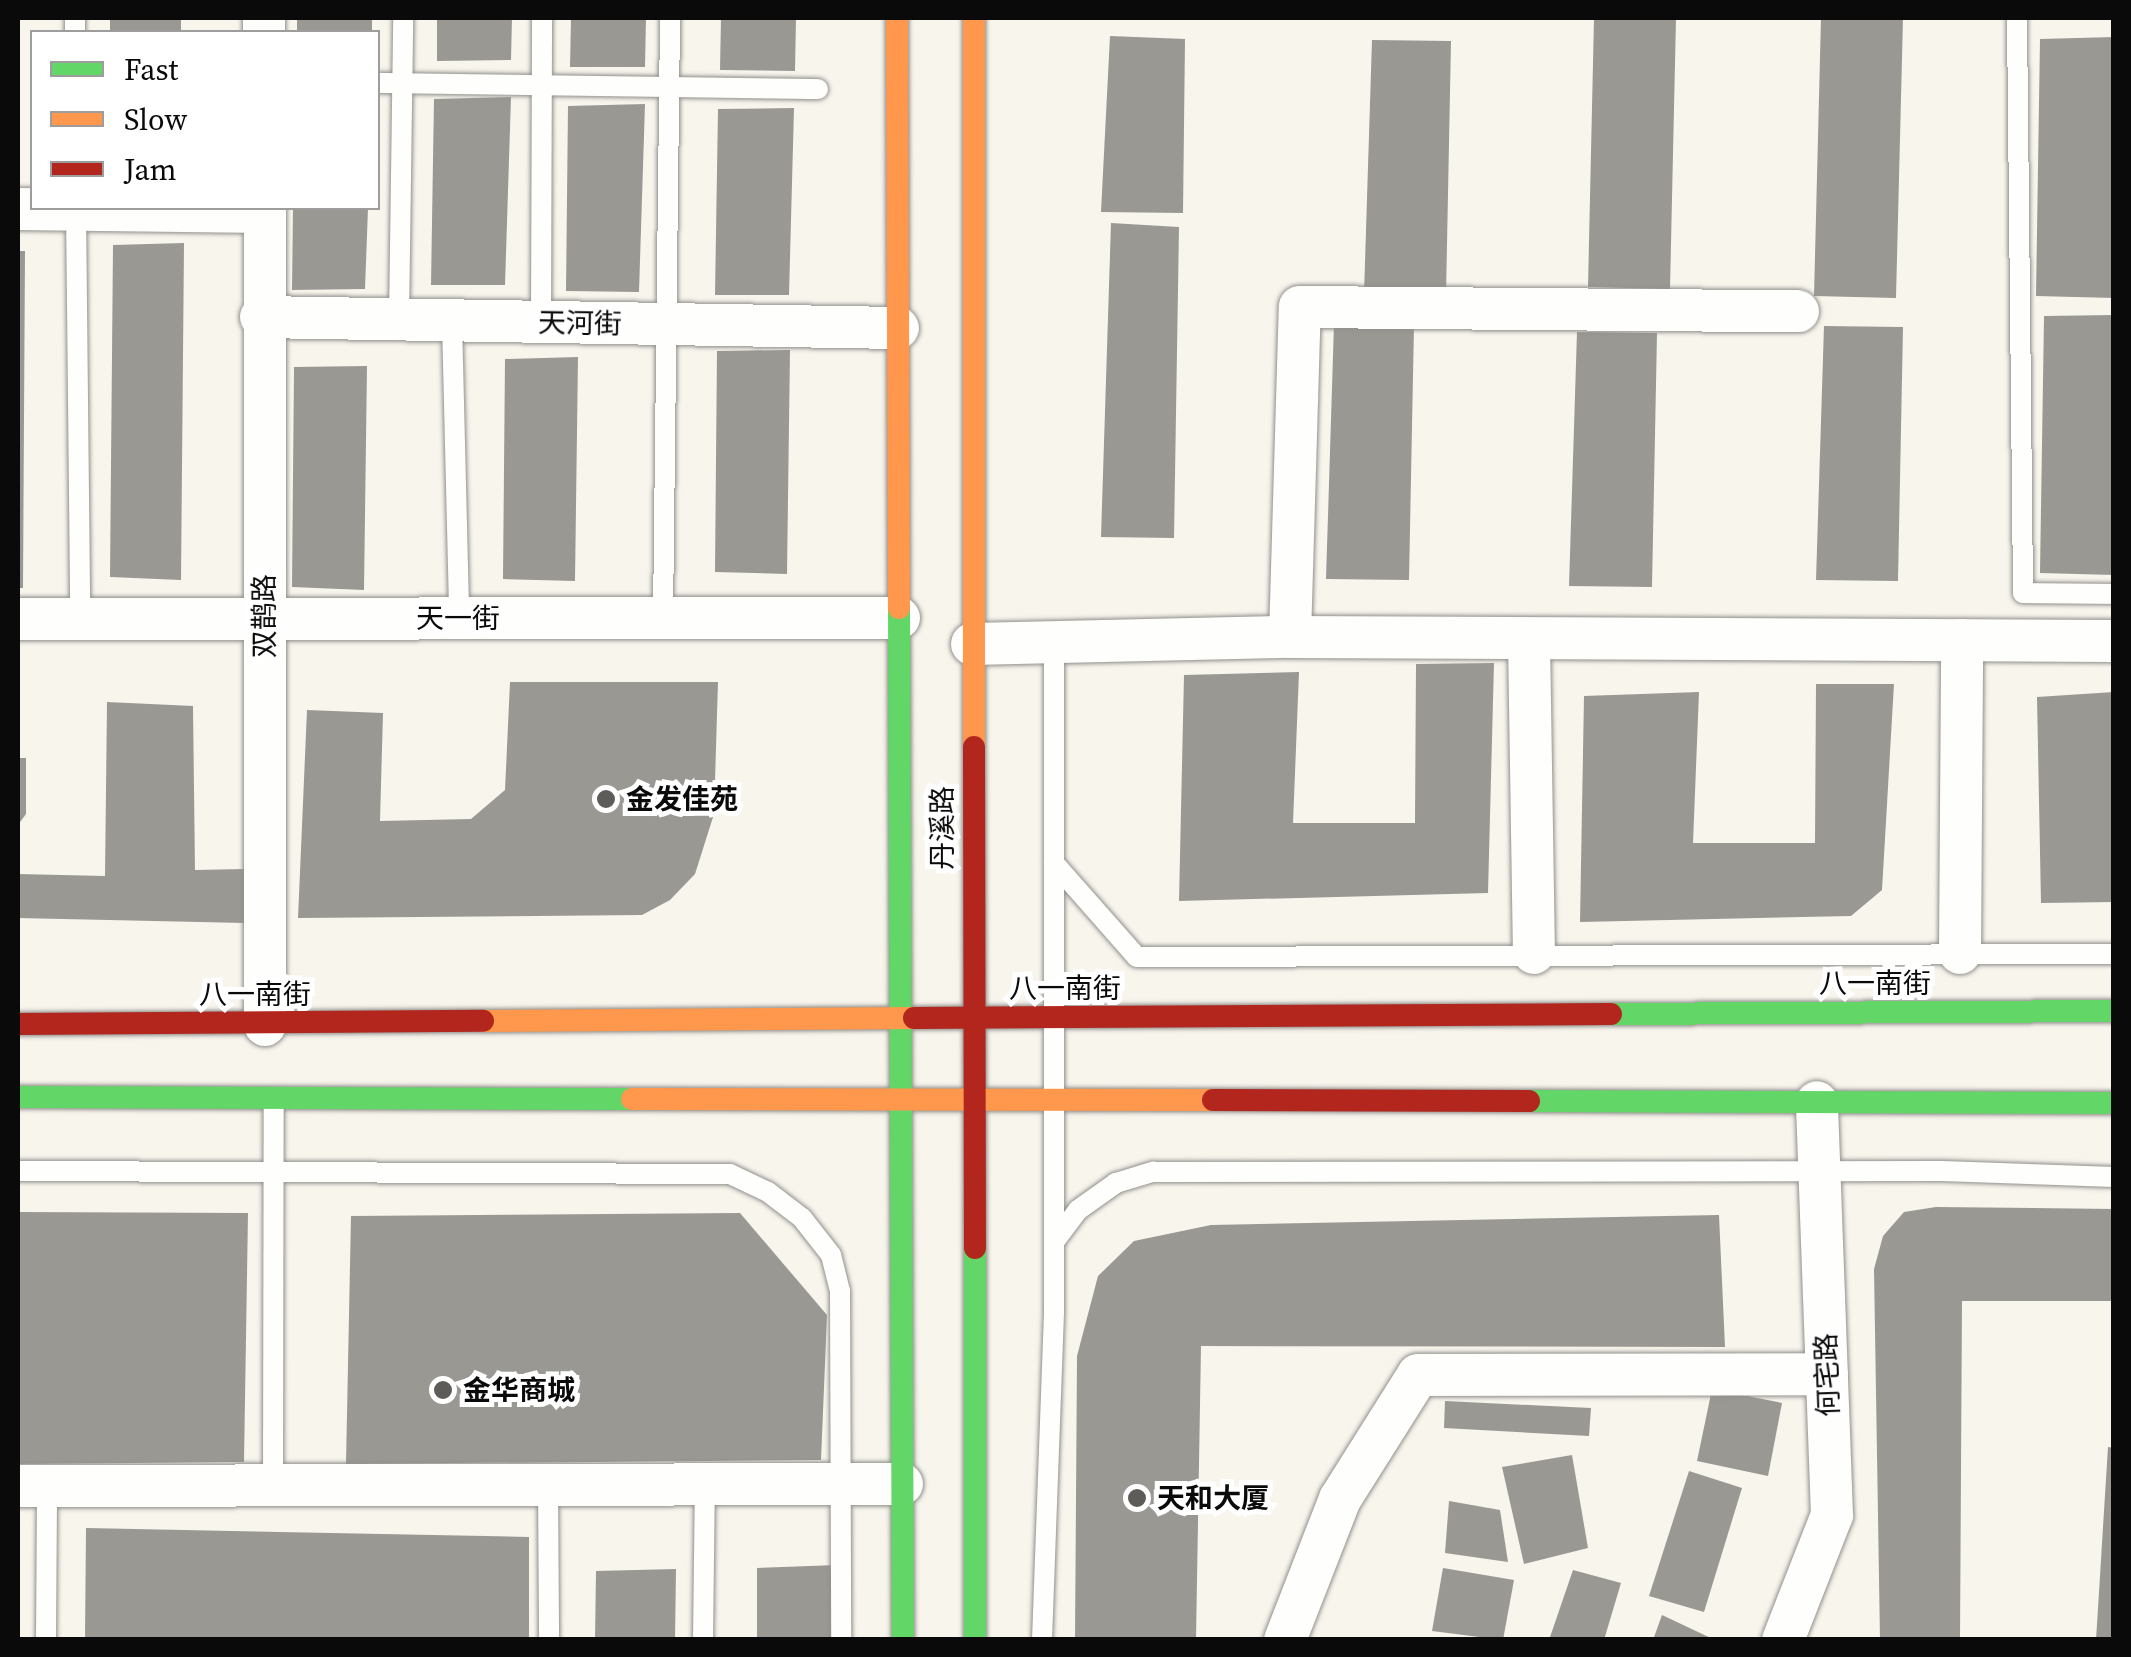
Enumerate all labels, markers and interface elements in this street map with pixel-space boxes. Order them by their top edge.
legend [30,30,380,210]
text: Fast [124,49,178,90]
text: Slow [124,99,187,140]
text: Jam [124,149,177,190]
street label: 天河街 [538,305,622,341]
street label: 双鹊路 [247,574,281,658]
street label: 天一街 [416,601,500,635]
place label: 金发佳苑 [626,782,738,816]
street label: 丹溪路 [925,786,959,870]
marker: 金发佳苑 [595,788,617,810]
street label: 八一南街 [1819,966,1931,1000]
street label: 八一南街 [1009,971,1121,1005]
street label: 八一南街 [199,977,311,1011]
street label: 何宅路 [1809,1332,1845,1418]
place label: 金华商城 [463,1373,575,1407]
marker: 金华商城 [432,1379,454,1401]
place label: 天和大厦 [1157,1481,1269,1515]
marker: 天和大厦 [1126,1487,1148,1509]

